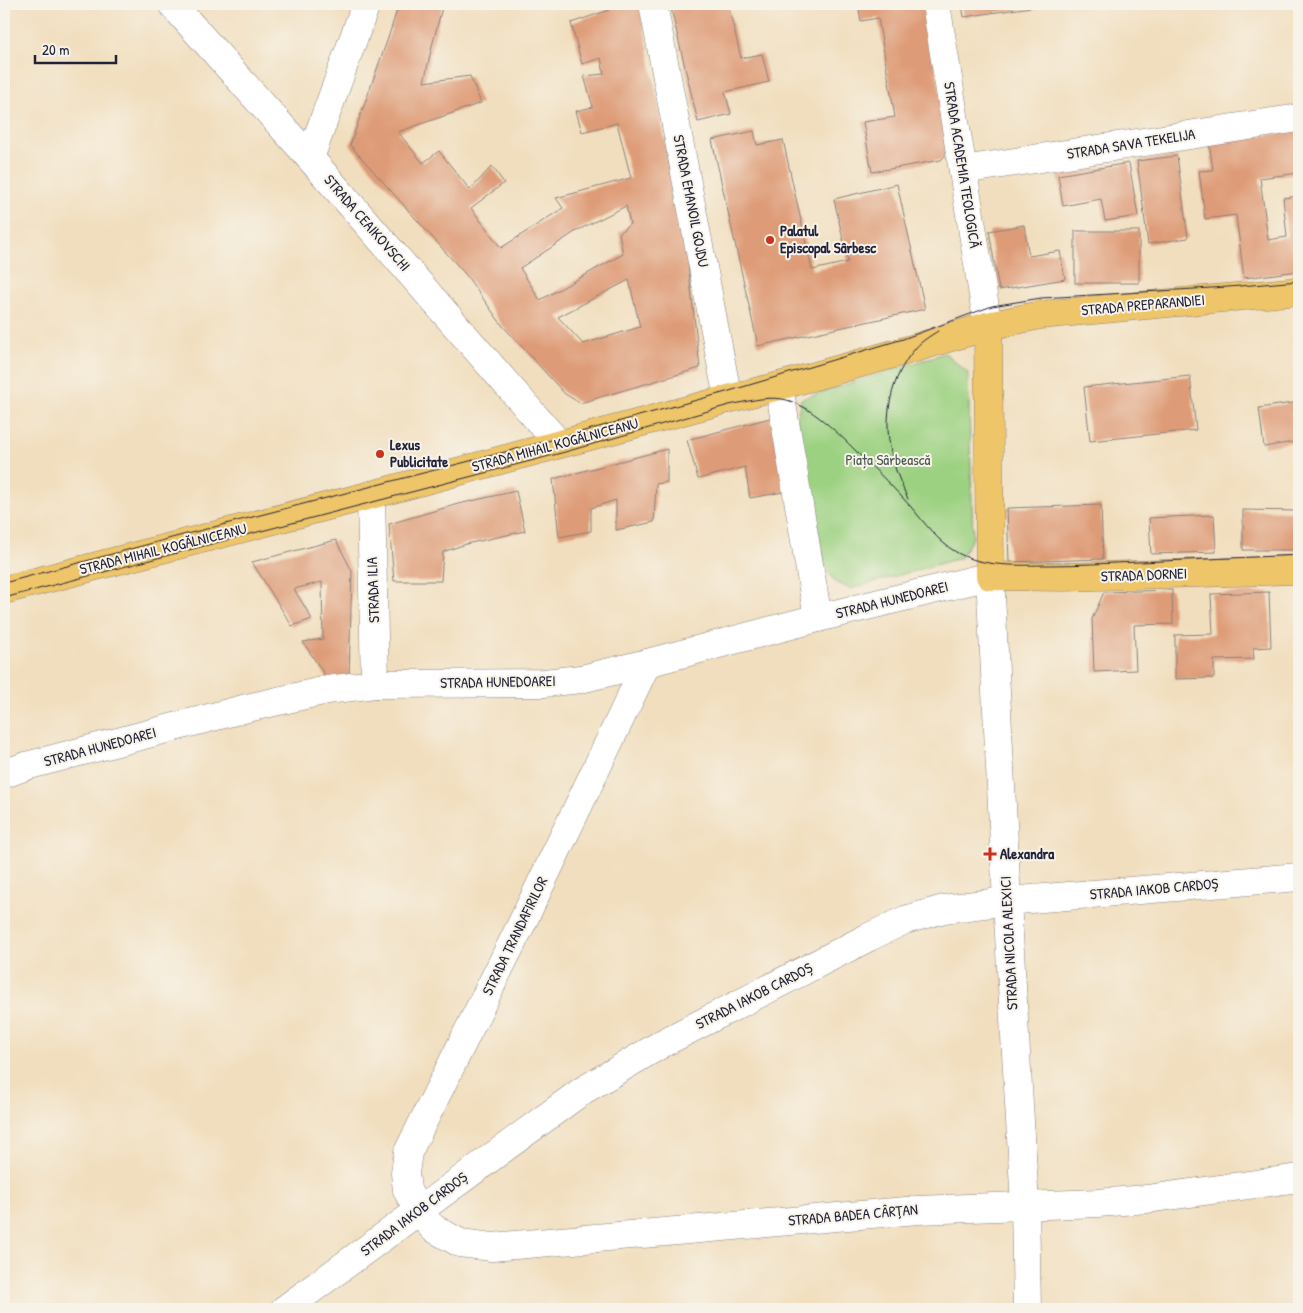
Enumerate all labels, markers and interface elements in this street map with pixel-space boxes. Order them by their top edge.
scale bar [35,32,116,64]
text: 20 m [42,39,69,60]
street label: STRADA ACADEMIA TEOLOGICĂ [939,80,986,250]
street label: STRADA SAVA TEKELIJA [1065,123,1197,164]
street label: STRADA EMANOIL GOJDU [668,133,715,269]
street label: STRADA CEAIKOVSCHI [319,170,415,276]
place label: Palatul Episcopal Sârbesc [780,220,877,259]
marker: Palatul Episcopal Sârbesc [764,234,776,246]
street label: STRADA PREPARANDIEI [1080,289,1206,320]
street label: STRADA MIHAIL KOGĂLNICEANU [469,412,640,477]
place label: Lexus Publicitate [390,434,448,472]
marker: Lexus Publicitate [374,448,386,460]
park label: Piața Sârbească [846,449,931,470]
street label: STRADA MIHAIL KOGĂLNICEANU [77,518,249,579]
street label: STRADA ILIA [361,556,384,623]
street label: STRADA DORNEI [1100,563,1187,587]
street label: STRADA HUNEDOAREI [833,575,950,624]
street label: STRADA HUNEDOAREI [440,670,556,693]
street label: STRADA HUNEDOAREI [41,721,158,772]
place label: Alexandra [1000,843,1054,864]
marker: Alexandra [984,848,996,860]
street label: STRADA IAKOB CARDOȘ [1089,872,1219,905]
street label: STRADA TRANDAFIRILOR [477,873,553,999]
street label: STRADA NICOLA ALEXICI [995,875,1022,1011]
street label: STRADA IAKOB CARDOȘ [692,957,816,1034]
street label: STRADA IAKOB CARDOȘ [356,1166,472,1261]
street label: STRADA BADEA CÂRȚAN [787,1198,919,1231]

